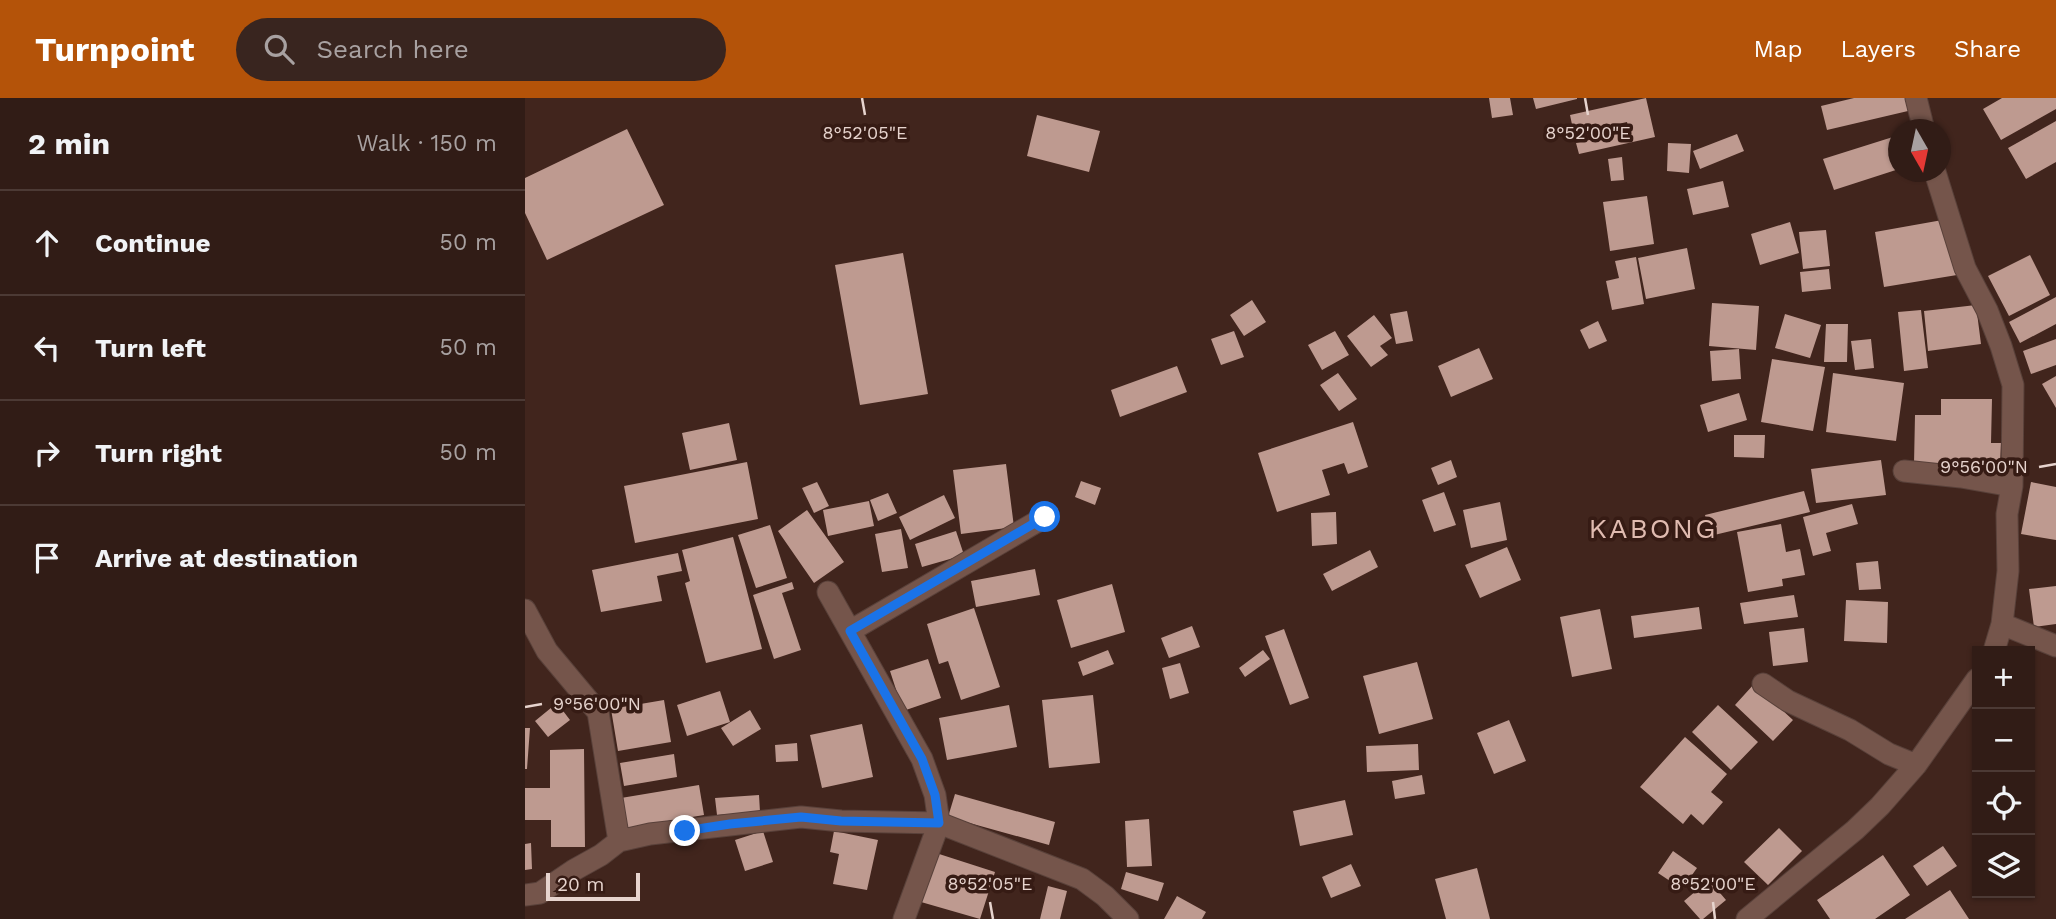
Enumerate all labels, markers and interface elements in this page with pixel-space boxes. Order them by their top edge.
search box [236,18,726,81]
text: Turnpoint [35,30,194,69]
icon: search [260,30,298,68]
text: Search here [316,34,469,64]
text: Map [1754,35,1802,63]
text: Layers [1840,35,1916,63]
text: Share [1954,35,2021,63]
north arrow [1888,119,1951,182]
text: 8°52'05"E [823,122,907,143]
text: 8°52'00"E [1545,122,1631,143]
text: 2 min [28,126,110,161]
text: Walk · 150 m [356,130,497,157]
icon: ahead [28,224,66,262]
text: Continue [95,228,211,258]
text: 50 m [440,229,497,256]
icon: left [28,329,66,367]
text: Turn left [95,333,206,363]
text: 50 m [440,334,497,361]
icon: right [28,434,66,472]
text: Turn right [95,438,222,468]
text: 50 m [440,439,497,466]
text: 9°56'00"N [1940,456,2028,477]
route start [1029,501,1060,532]
district label: KABONG [1589,512,1717,545]
icon: arrive [28,539,66,577]
text: Arrive at destination [95,543,358,573]
map controls [1972,646,2035,898]
button: + [1972,646,2035,709]
text: 9°56'00"N [553,693,641,714]
button: − [1972,709,2035,772]
button: locate [1972,772,2035,835]
route end [669,815,700,846]
button: layers [1972,835,2035,898]
scale bar [546,870,641,902]
text: 20 m [557,873,604,896]
text: 8°52'05"E [948,873,1032,894]
text: 8°52'00"E [1670,873,1756,894]

